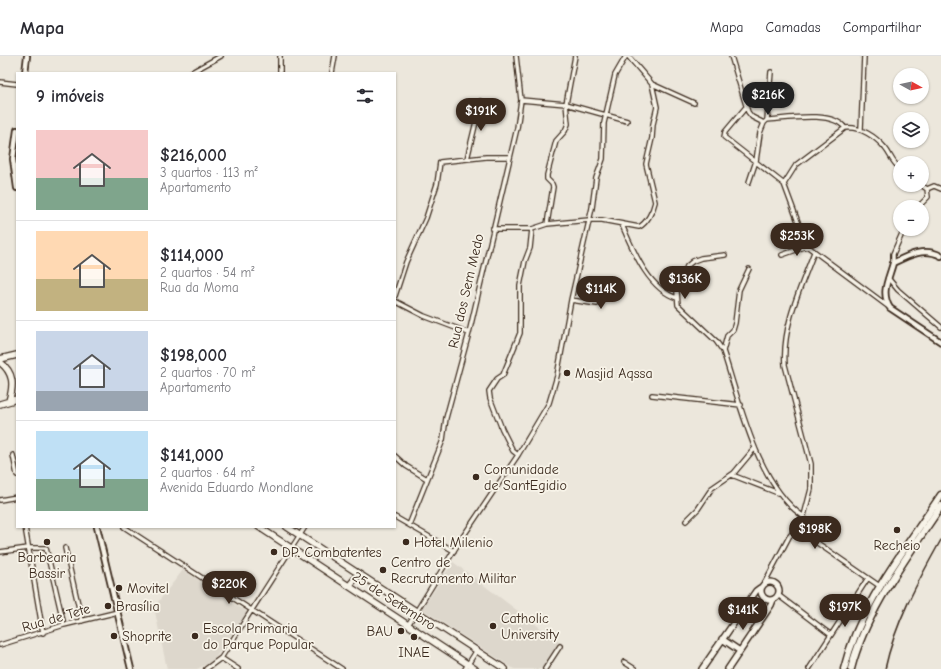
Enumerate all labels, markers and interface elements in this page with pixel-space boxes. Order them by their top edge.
text: Mapa [20,17,65,39]
text: Mapa [710,19,744,36]
text: Camadas [766,19,821,36]
text: Compartilhar [843,19,921,36]
north arrow [893,68,929,104]
map controls [893,68,929,236]
pin: $216K [740,82,796,116]
icon: filters [354,85,376,107]
text: 9 imóveis [36,87,104,106]
text: $216K [751,87,785,102]
pin: $191K [453,98,509,132]
text: $191K [465,103,497,118]
button: layers [893,112,929,148]
icon: home [68,146,116,194]
text: $216,000 [160,146,227,165]
button: + [893,156,929,192]
text: 3 quartos · 113 m² [160,165,258,180]
text: Apartamento [160,180,231,195]
button: − [893,200,929,236]
pin: $253K [769,223,825,257]
text: $253K [780,228,814,243]
street label: Rua dos Sem Medo [445,232,487,350]
text: $114,000 [160,246,224,265]
icon: home [68,247,116,295]
text: 2 quartos · 54 m² [160,265,255,280]
pin: $136K [657,266,713,300]
text: $136K [668,271,702,286]
pin: $114K [573,276,629,310]
text: Rua da Moma [160,280,239,295]
text: $114K [585,281,617,296]
text: $198,000 [160,346,227,365]
icon: home [68,347,116,395]
text: 2 quartos · 70 m² [160,365,255,380]
place label: Masjid Aqssa [575,365,653,382]
marker: Masjid Aqssa [562,368,572,378]
text: Apartamento [160,380,231,395]
text: $141,000 [160,446,224,465]
icon: home [68,447,116,495]
place label: Comunidade de SantEgidio [484,461,567,494]
text: 2 quartos · 64 m² [160,465,255,480]
marker: Comunidade de SantEgidio [471,472,481,482]
text: Avenida Eduardo Mondlane [160,480,313,495]
pin: $198K [787,516,843,550]
text: $198K [798,521,832,536]
marker: Recheio [892,525,902,535]
place label: Hotel Milenio [414,534,493,551]
marker: Barbearia Bassir [42,537,52,547]
marker: Hotel Milenio [401,537,411,547]
place label: Recheio [873,537,921,554]
place label: DP. Combatentes [282,544,382,561]
marker: DP. Combatentes [269,547,279,557]
place label: Barbearia Bassir [17,549,77,582]
place label: Centro de Recrutamento Militar [391,554,516,587]
marker: Centro de Recrutamento Militar [378,565,388,575]
street label: 25 de Setembro [349,568,439,634]
pin: $220K [201,571,257,605]
text: $220K [211,576,247,591]
place label: Movitel [127,580,169,597]
marker: Movitel [114,583,124,593]
pin: $197K [817,594,873,628]
pin: $141K [715,597,771,631]
place label: Brasília [116,598,160,615]
text: $197K [829,599,861,614]
street label: Rua de Tete [20,600,92,636]
marker: Brasília [103,601,113,611]
text: $141K [727,602,759,617]
place label: Catholic University [501,610,560,643]
place label: Escola Primaria do Parque Popular [203,620,314,653]
marker: Catholic University [488,621,498,631]
place label: BAU [367,623,393,640]
marker: BAU [396,626,406,636]
place label: Shoprite [122,628,171,645]
marker: Shoprite [109,631,119,641]
marker: Escola Primaria do Parque Popular [190,631,200,641]
marker: INAE [409,632,419,642]
place label: INAE [398,644,430,661]

